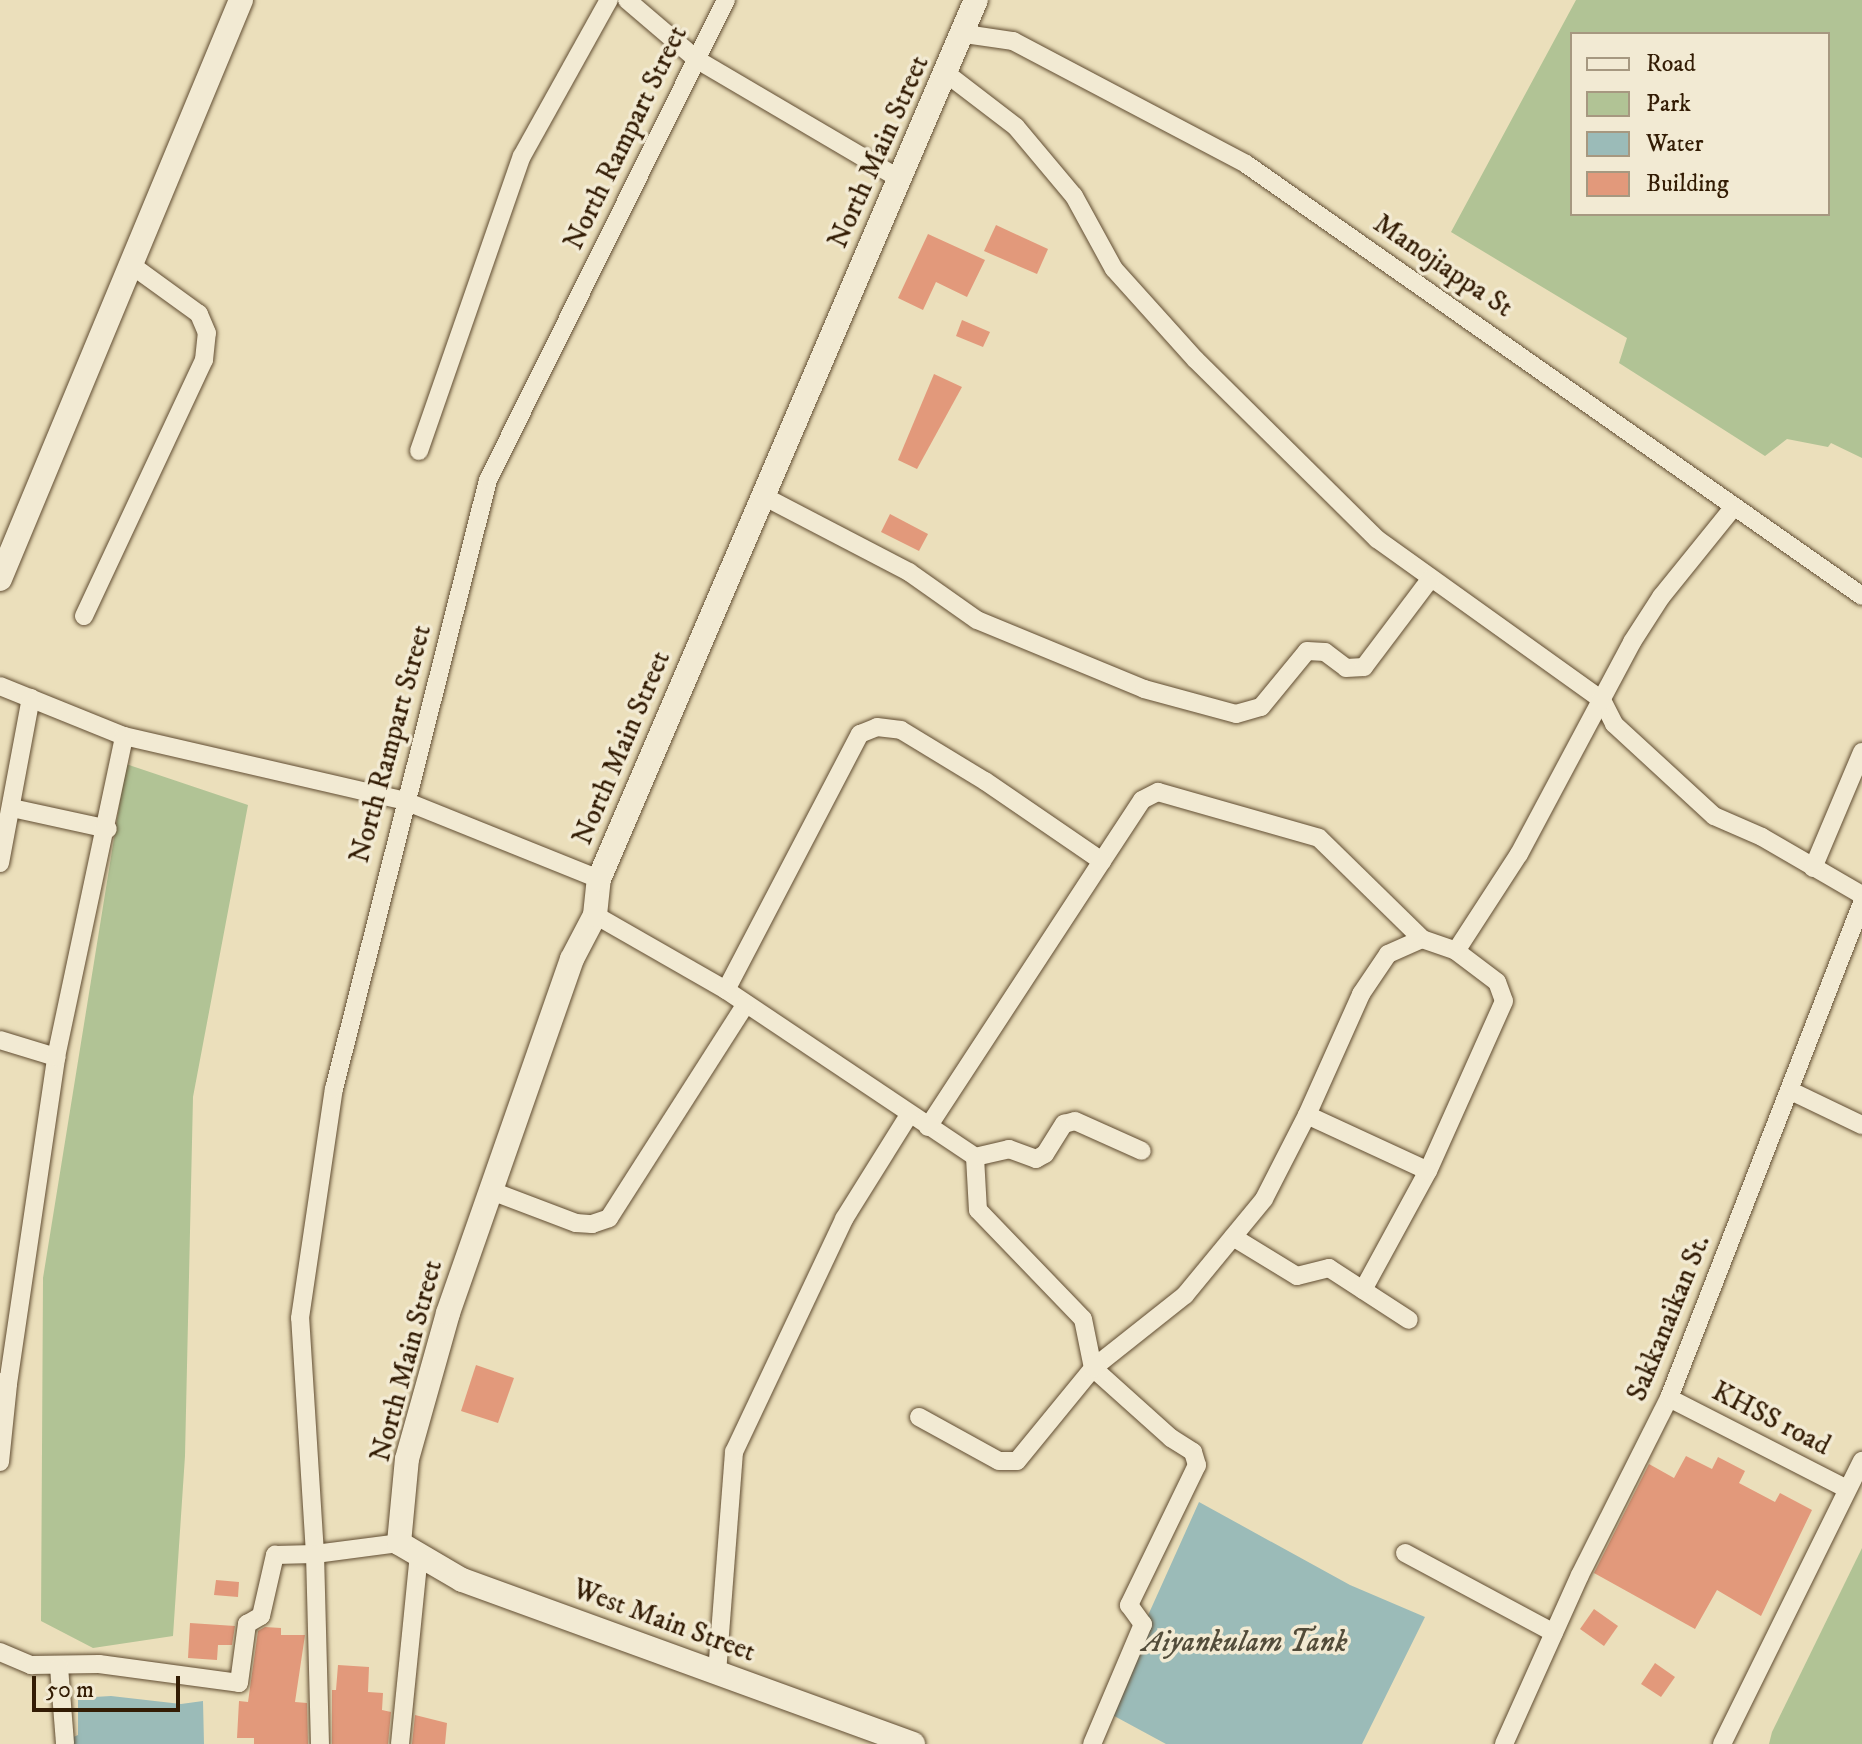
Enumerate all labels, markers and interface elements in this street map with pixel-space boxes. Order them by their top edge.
street label: North Rampart Street [557,20,695,256]
legend [1570,32,1830,216]
text: Road [1646,49,1696,79]
street label: North Main Street [821,50,937,254]
text: Park [1646,89,1691,119]
text: Water [1646,129,1703,159]
text: Building [1646,169,1729,199]
street label: Manojiappa St [1367,207,1519,325]
street label: North Rampart Street [343,621,439,867]
street label: North Main Street [566,646,678,850]
street label: Sakkanaikan St. [1620,1230,1718,1406]
street label: North Main Street [364,1256,450,1466]
street label: KHSS road [1706,1375,1836,1463]
street label: West Main Street [568,1572,760,1670]
water label: Aiyankulam Tank [1143,1625,1347,1661]
scale bar [36,1660,184,1710]
text: 50 m [46,1675,94,1705]

